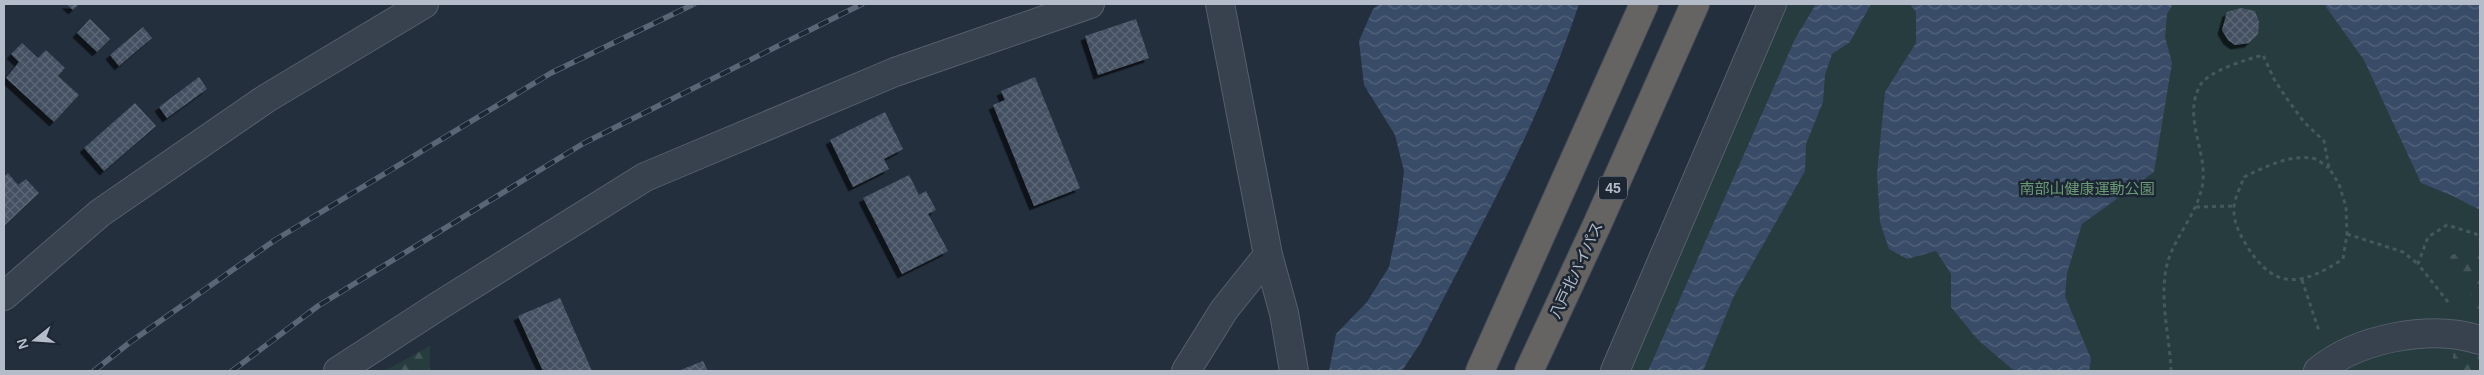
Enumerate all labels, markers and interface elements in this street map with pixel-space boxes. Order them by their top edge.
road number: 45 [1599,177,1627,200]
park label: 南部山健康運動公園 [2019,180,2155,197]
street label: 八戸北バイパス [1546,219,1606,321]
north arrow [10,315,60,365]
text: N [13,337,32,351]

